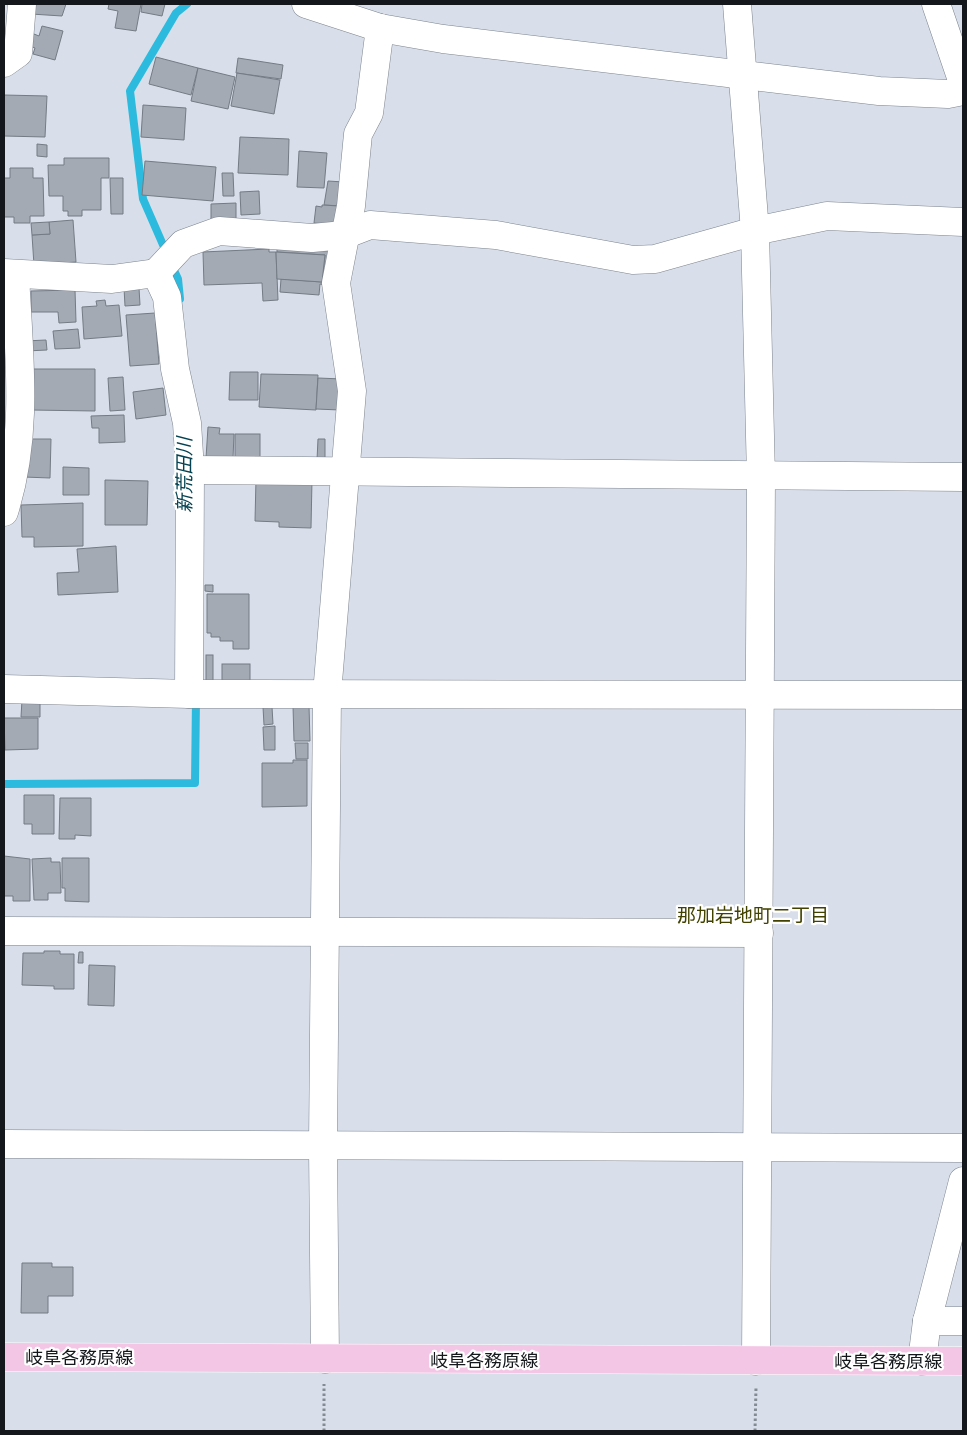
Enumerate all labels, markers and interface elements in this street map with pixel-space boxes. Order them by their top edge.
water label: 新荒田川 [172,435,196,513]
district label: 那加岩地町二丁目 [677,903,829,927]
street label: 岐阜各務原線 [25,1346,133,1369]
street label: 岐阜各務原線 [430,1349,538,1372]
street label: 岐阜各務原線 [834,1350,942,1373]

